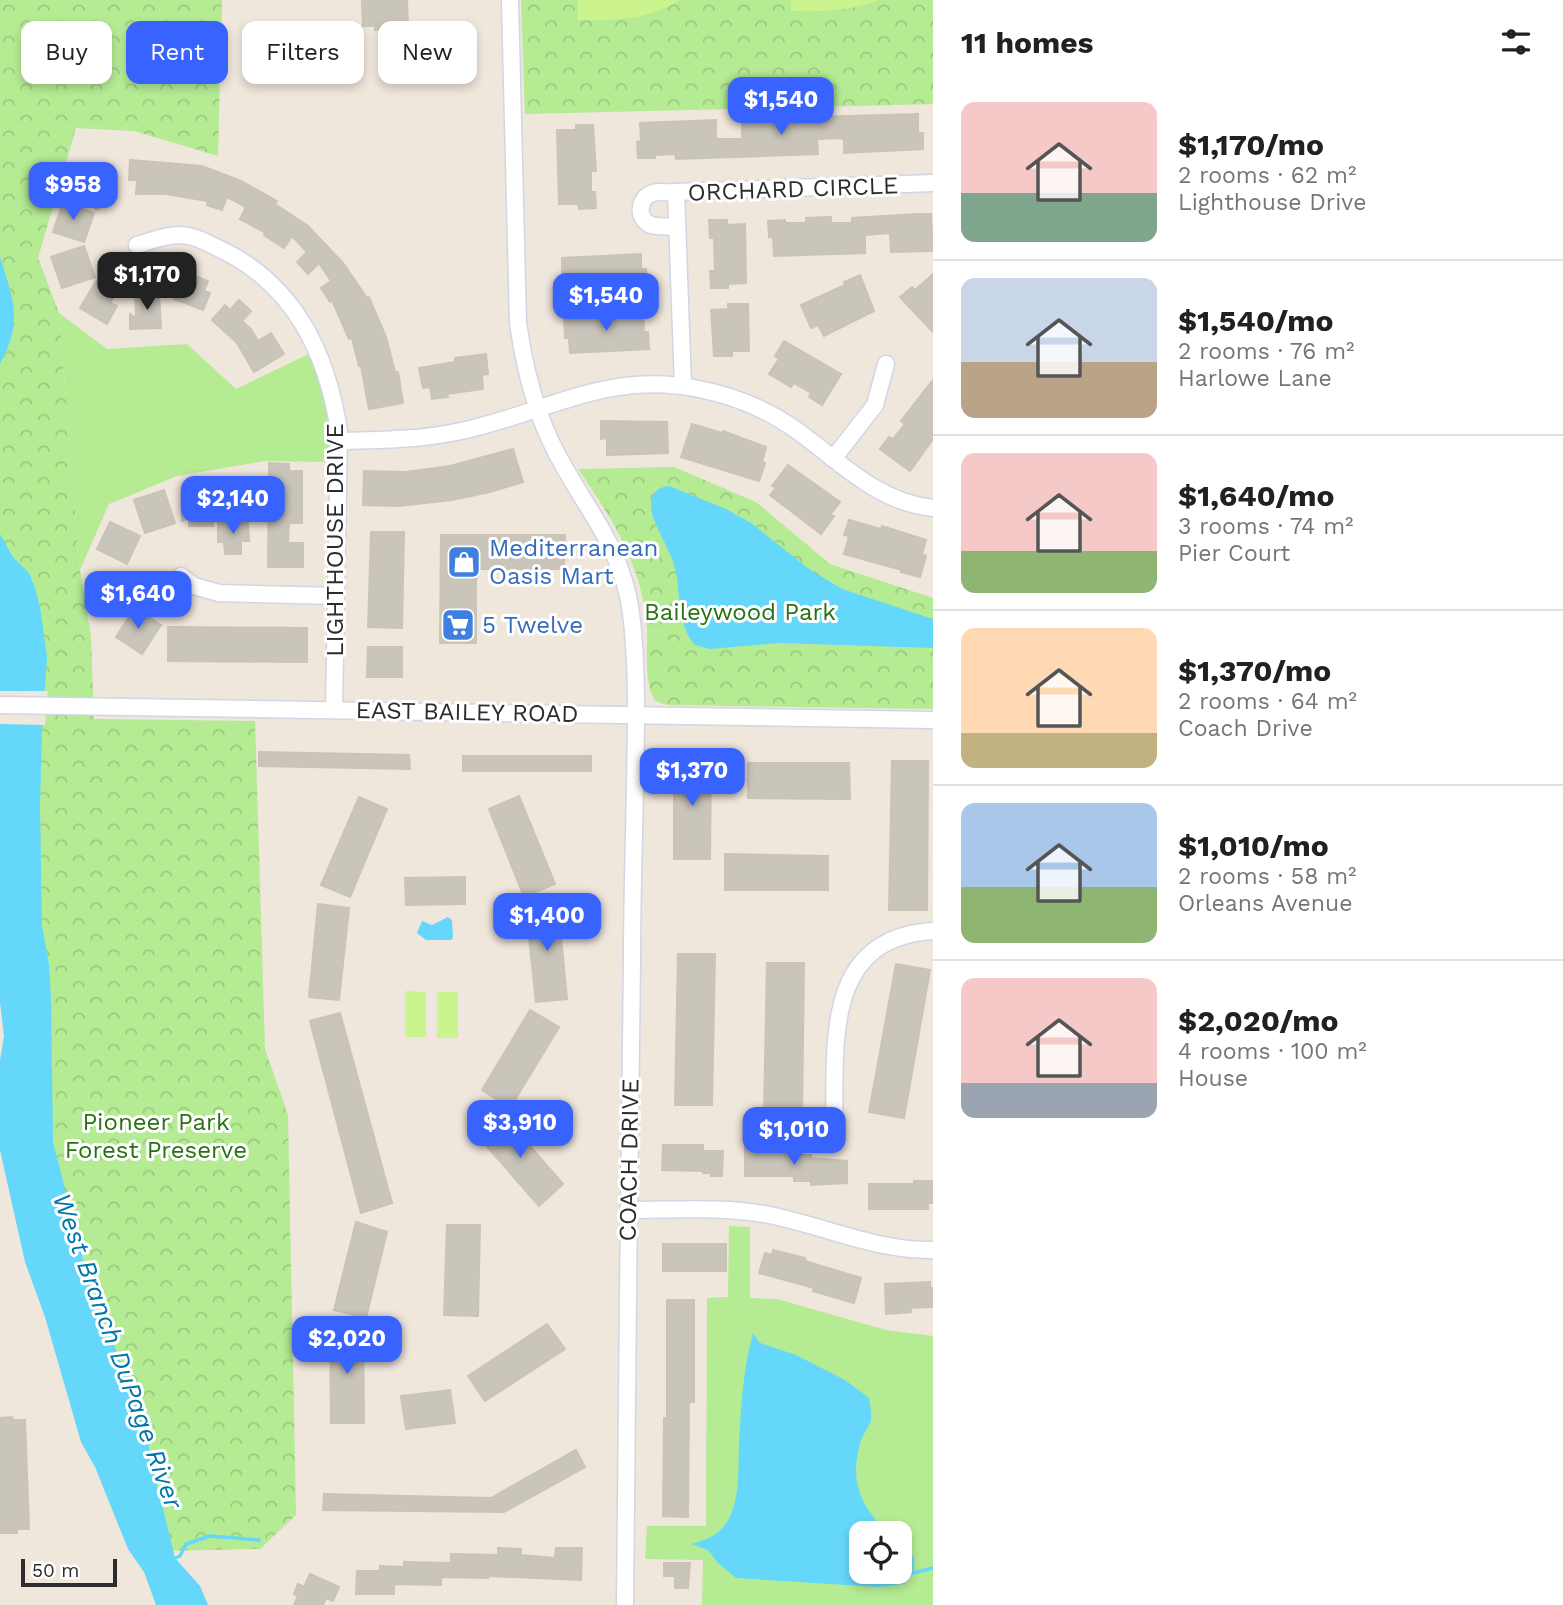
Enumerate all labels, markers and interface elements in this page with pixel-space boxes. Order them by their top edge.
chip: Buy [21,21,112,84]
chip: Rent [126,21,228,84]
chip: Filters [242,21,364,84]
chip: New [378,21,477,84]
icon: filters [1497,23,1535,61]
text: 11 homes [961,25,1094,60]
pin: $1,540 [724,78,838,137]
text: $1,540 [744,86,818,113]
text: $1,170/mo [1178,127,1324,162]
icon: home [1017,130,1101,214]
pin: $958 [32,162,114,222]
text: 2 rooms · 62 m² [1178,162,1356,189]
text: $958 [45,171,101,198]
street label: ORCHARD CIRCLE [687,171,899,207]
text: Lighthouse Drive [1178,189,1367,216]
pin: $1,170 [90,252,204,312]
text: $1,170 [113,261,181,288]
pin: $1,540 [549,274,663,333]
text: $1,540 [569,282,643,309]
text: $1,540/mo [1178,303,1334,338]
icon: home [1017,306,1101,390]
text: 2 rooms · 76 m² [1178,338,1354,365]
text: Harlowe Lane [1178,365,1332,392]
street label: LIGHTHOUSE DRIVE [321,423,349,657]
pin: $2,140 [176,476,290,536]
text: $1,640/mo [1178,478,1334,513]
icon: home [1017,481,1101,565]
text: $2,140 [197,485,269,512]
text: 3 rooms · 74 m² [1178,513,1353,540]
place label: Mediterranean Oasis Mart [489,534,658,590]
text: Pier Court [1178,540,1290,567]
shop icon: Mediterranean Oasis Mart [445,543,483,581]
pin: $1,640 [81,572,195,631]
text: $1,640 [100,580,176,607]
park label: Baileywood Park [644,598,836,626]
supermarket icon: 5 Twelve [439,606,477,644]
place label: 5 Twelve [482,611,583,639]
text: $1,370/mo [1178,653,1331,688]
icon: home [1017,656,1101,740]
text: 2 rooms · 64 m² [1178,688,1357,715]
street label: EAST BAILEY ROAD [355,696,579,728]
text: Coach Drive [1178,715,1313,742]
pin: $1,370 [635,748,749,808]
text: $1,370 [656,757,728,784]
text: $1,010/mo [1178,828,1329,863]
icon: home [1017,831,1101,915]
text: 2 rooms · 58 m² [1178,863,1357,890]
text: Orleans Avenue [1178,890,1352,917]
pin: $1,400 [490,894,604,953]
text: $1,400 [509,902,585,929]
text: $2,020/mo [1178,1003,1339,1038]
icon: home [1017,1006,1101,1090]
text: 4 rooms · 100 m² [1178,1038,1367,1065]
text: House [1178,1065,1248,1092]
street label: COACH DRIVE [614,1078,644,1242]
pin: $3,910 [463,1100,577,1160]
park label: Pioneer Park Forest Preserve [65,1108,247,1164]
pin: $1,010 [737,1108,851,1167]
text: $3,910 [483,1109,557,1136]
text: $1,010 [759,1116,829,1143]
water label: West Branch DuPage River [47,1189,189,1514]
pin: $2,020 [290,1316,404,1376]
text: $2,020 [308,1325,386,1352]
map controls [849,1521,912,1584]
button: locate [849,1521,912,1584]
scale bar [21,1556,117,1588]
text: 50 m [32,1559,79,1582]

